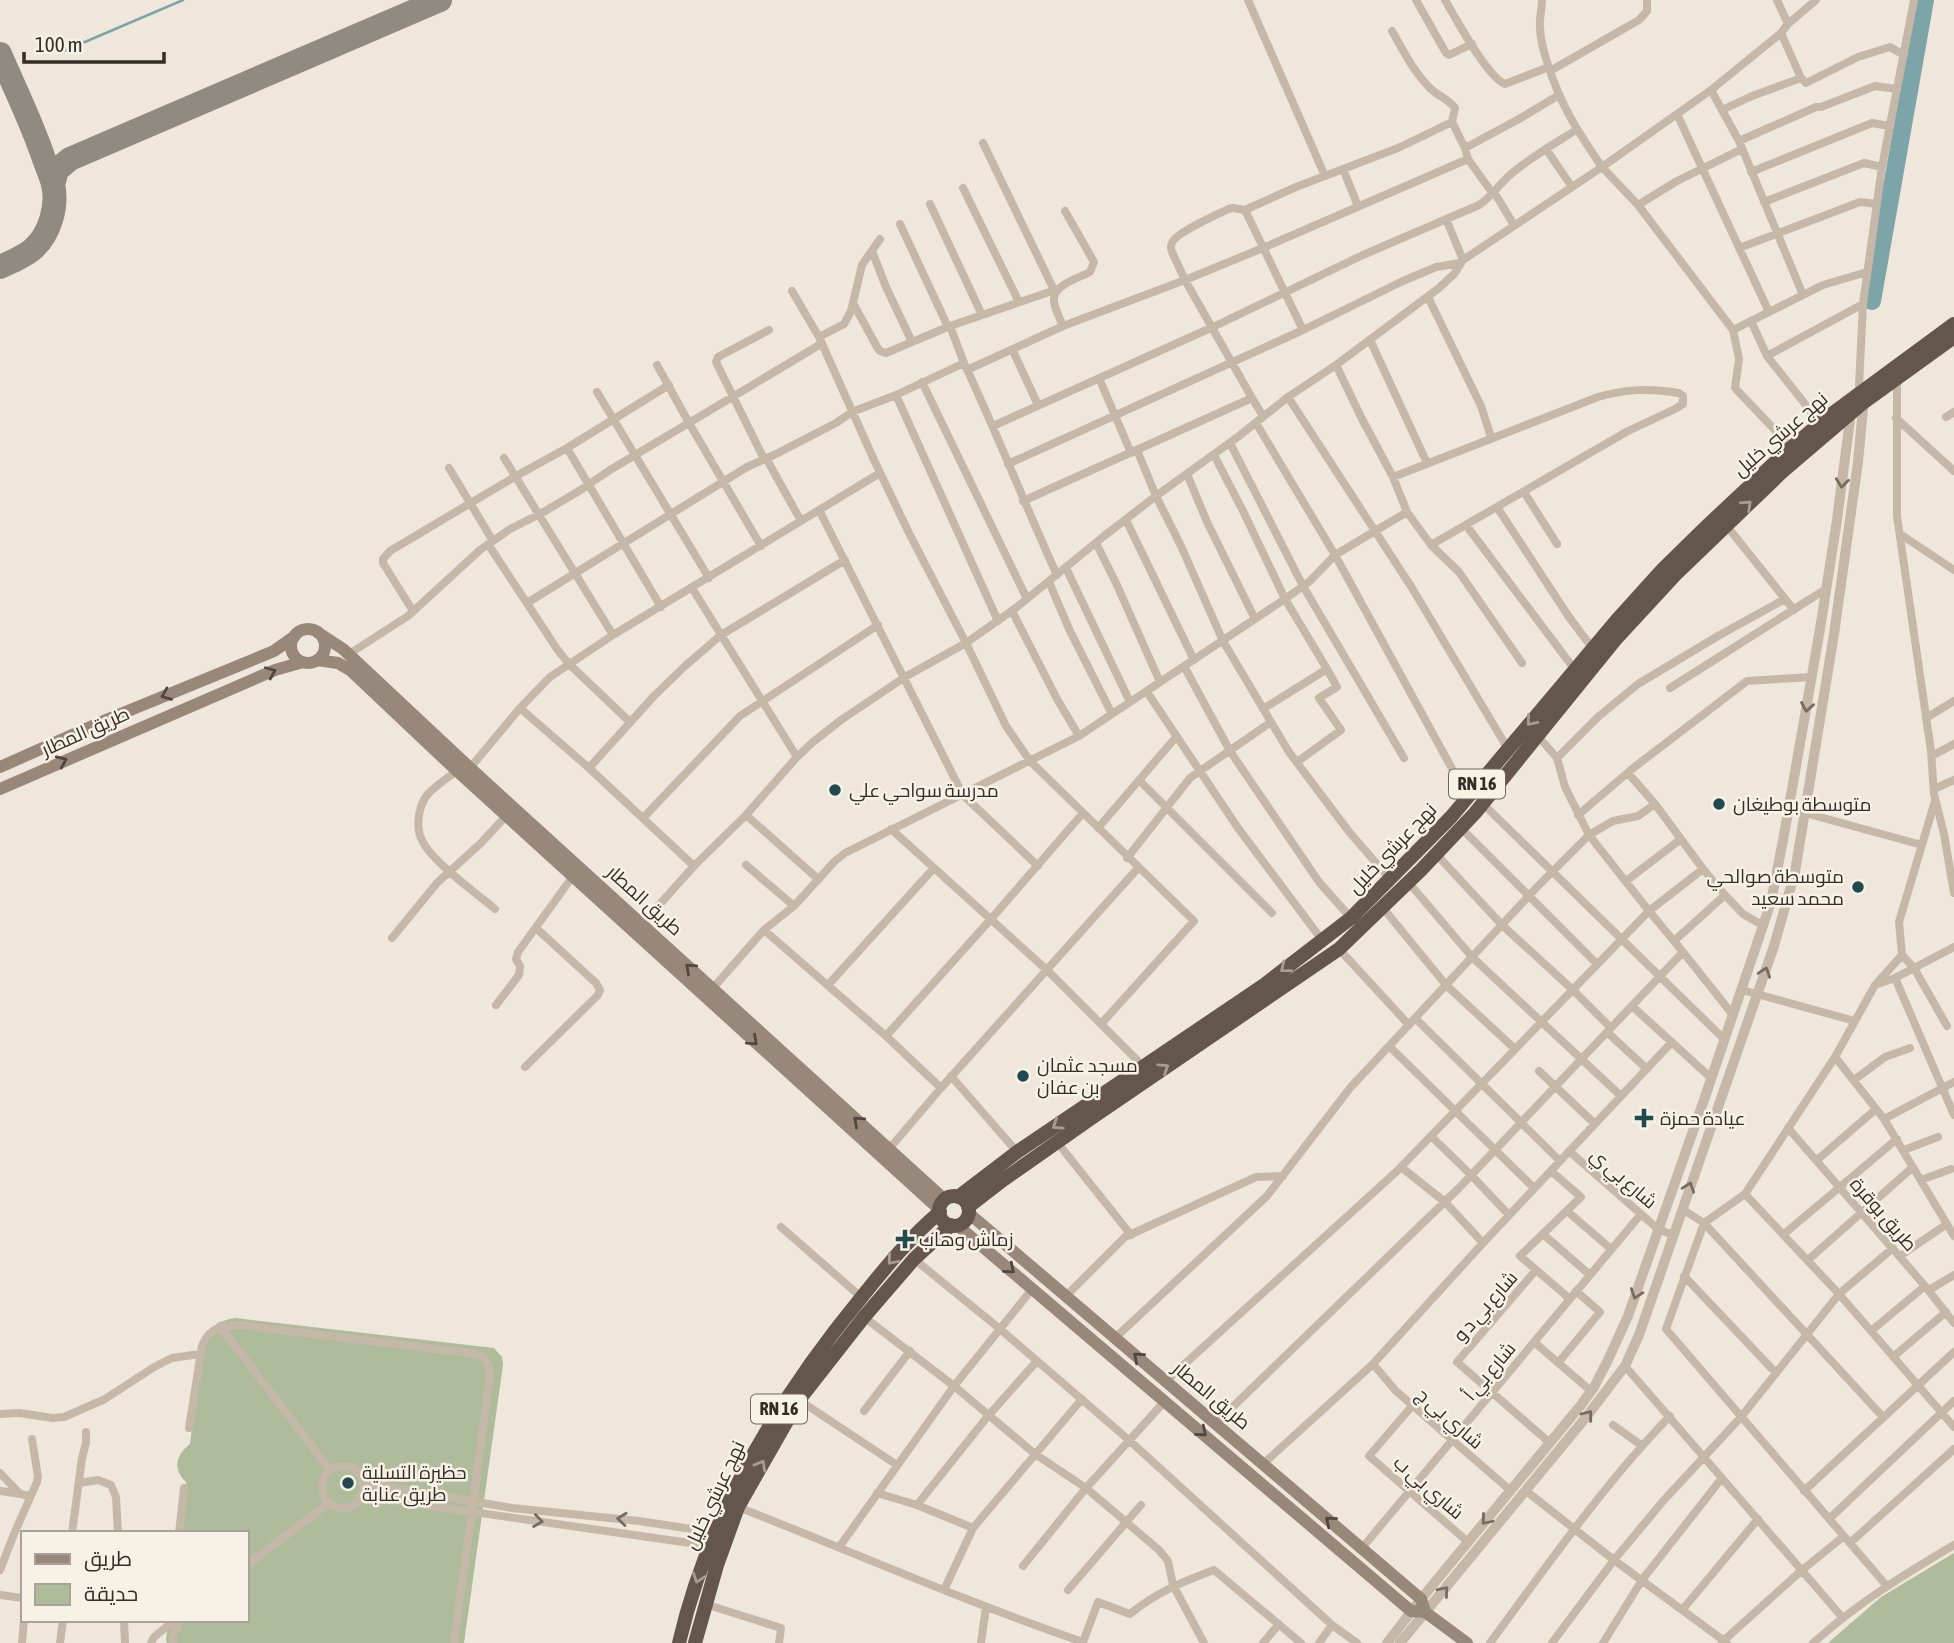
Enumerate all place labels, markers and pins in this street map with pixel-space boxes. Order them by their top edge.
place label: مدرسة سواحي علي [849,779,999,805]
marker: مدرسة سواحي علي [827,782,843,798]
place label: متوسطة بوطيغان [1733,793,1871,816]
marker: متوسطة بوطيغان [1711,796,1727,812]
place label: متوسطة صوالحي محمد سعيد [1707,865,1844,909]
marker: متوسطة صوالحي محمد سعيد [1850,879,1866,895]
place label: مسجد عثمان بن عفان [1037,1054,1138,1099]
marker: مسجد عثمان بن عفان [1015,1068,1031,1084]
place label: عيادة حمزة [1660,1107,1745,1130]
marker: عيادة حمزة [1634,1108,1654,1128]
place label: زماش وهاب [919,1228,1014,1251]
marker: زماش وهاب [897,1231,913,1247]
place label: حظيرة التسلية طريق عنابة [362,1461,466,1507]
marker: حظيرة التسلية طريق عنابة [340,1475,356,1491]

